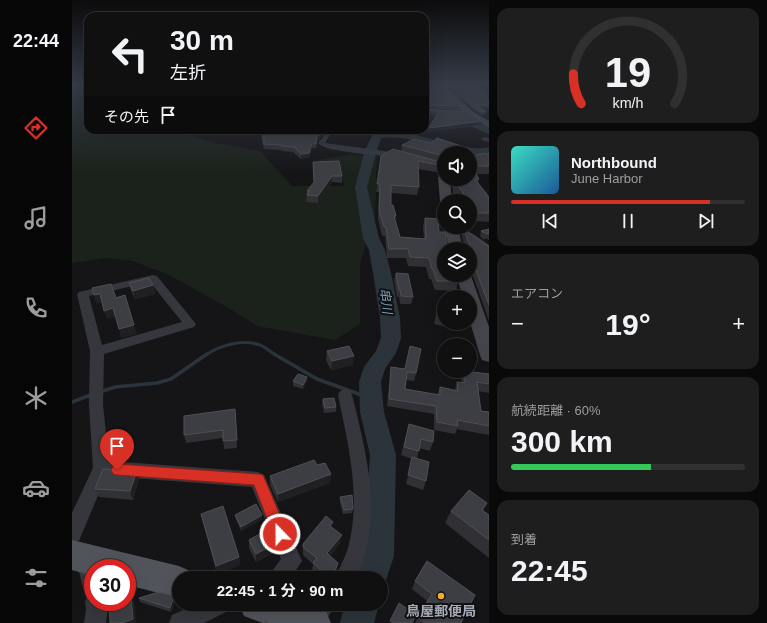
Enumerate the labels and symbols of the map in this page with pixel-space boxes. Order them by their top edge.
water label: 串川 [377,287,395,317]
pin [100,429,134,470]
position arrow [259,513,301,555]
speed limit sign: 30 [84,559,136,611]
marker: 鳥屋郵便局 [436,591,446,601]
place label: 鳥屋郵便局 [406,603,476,619]

